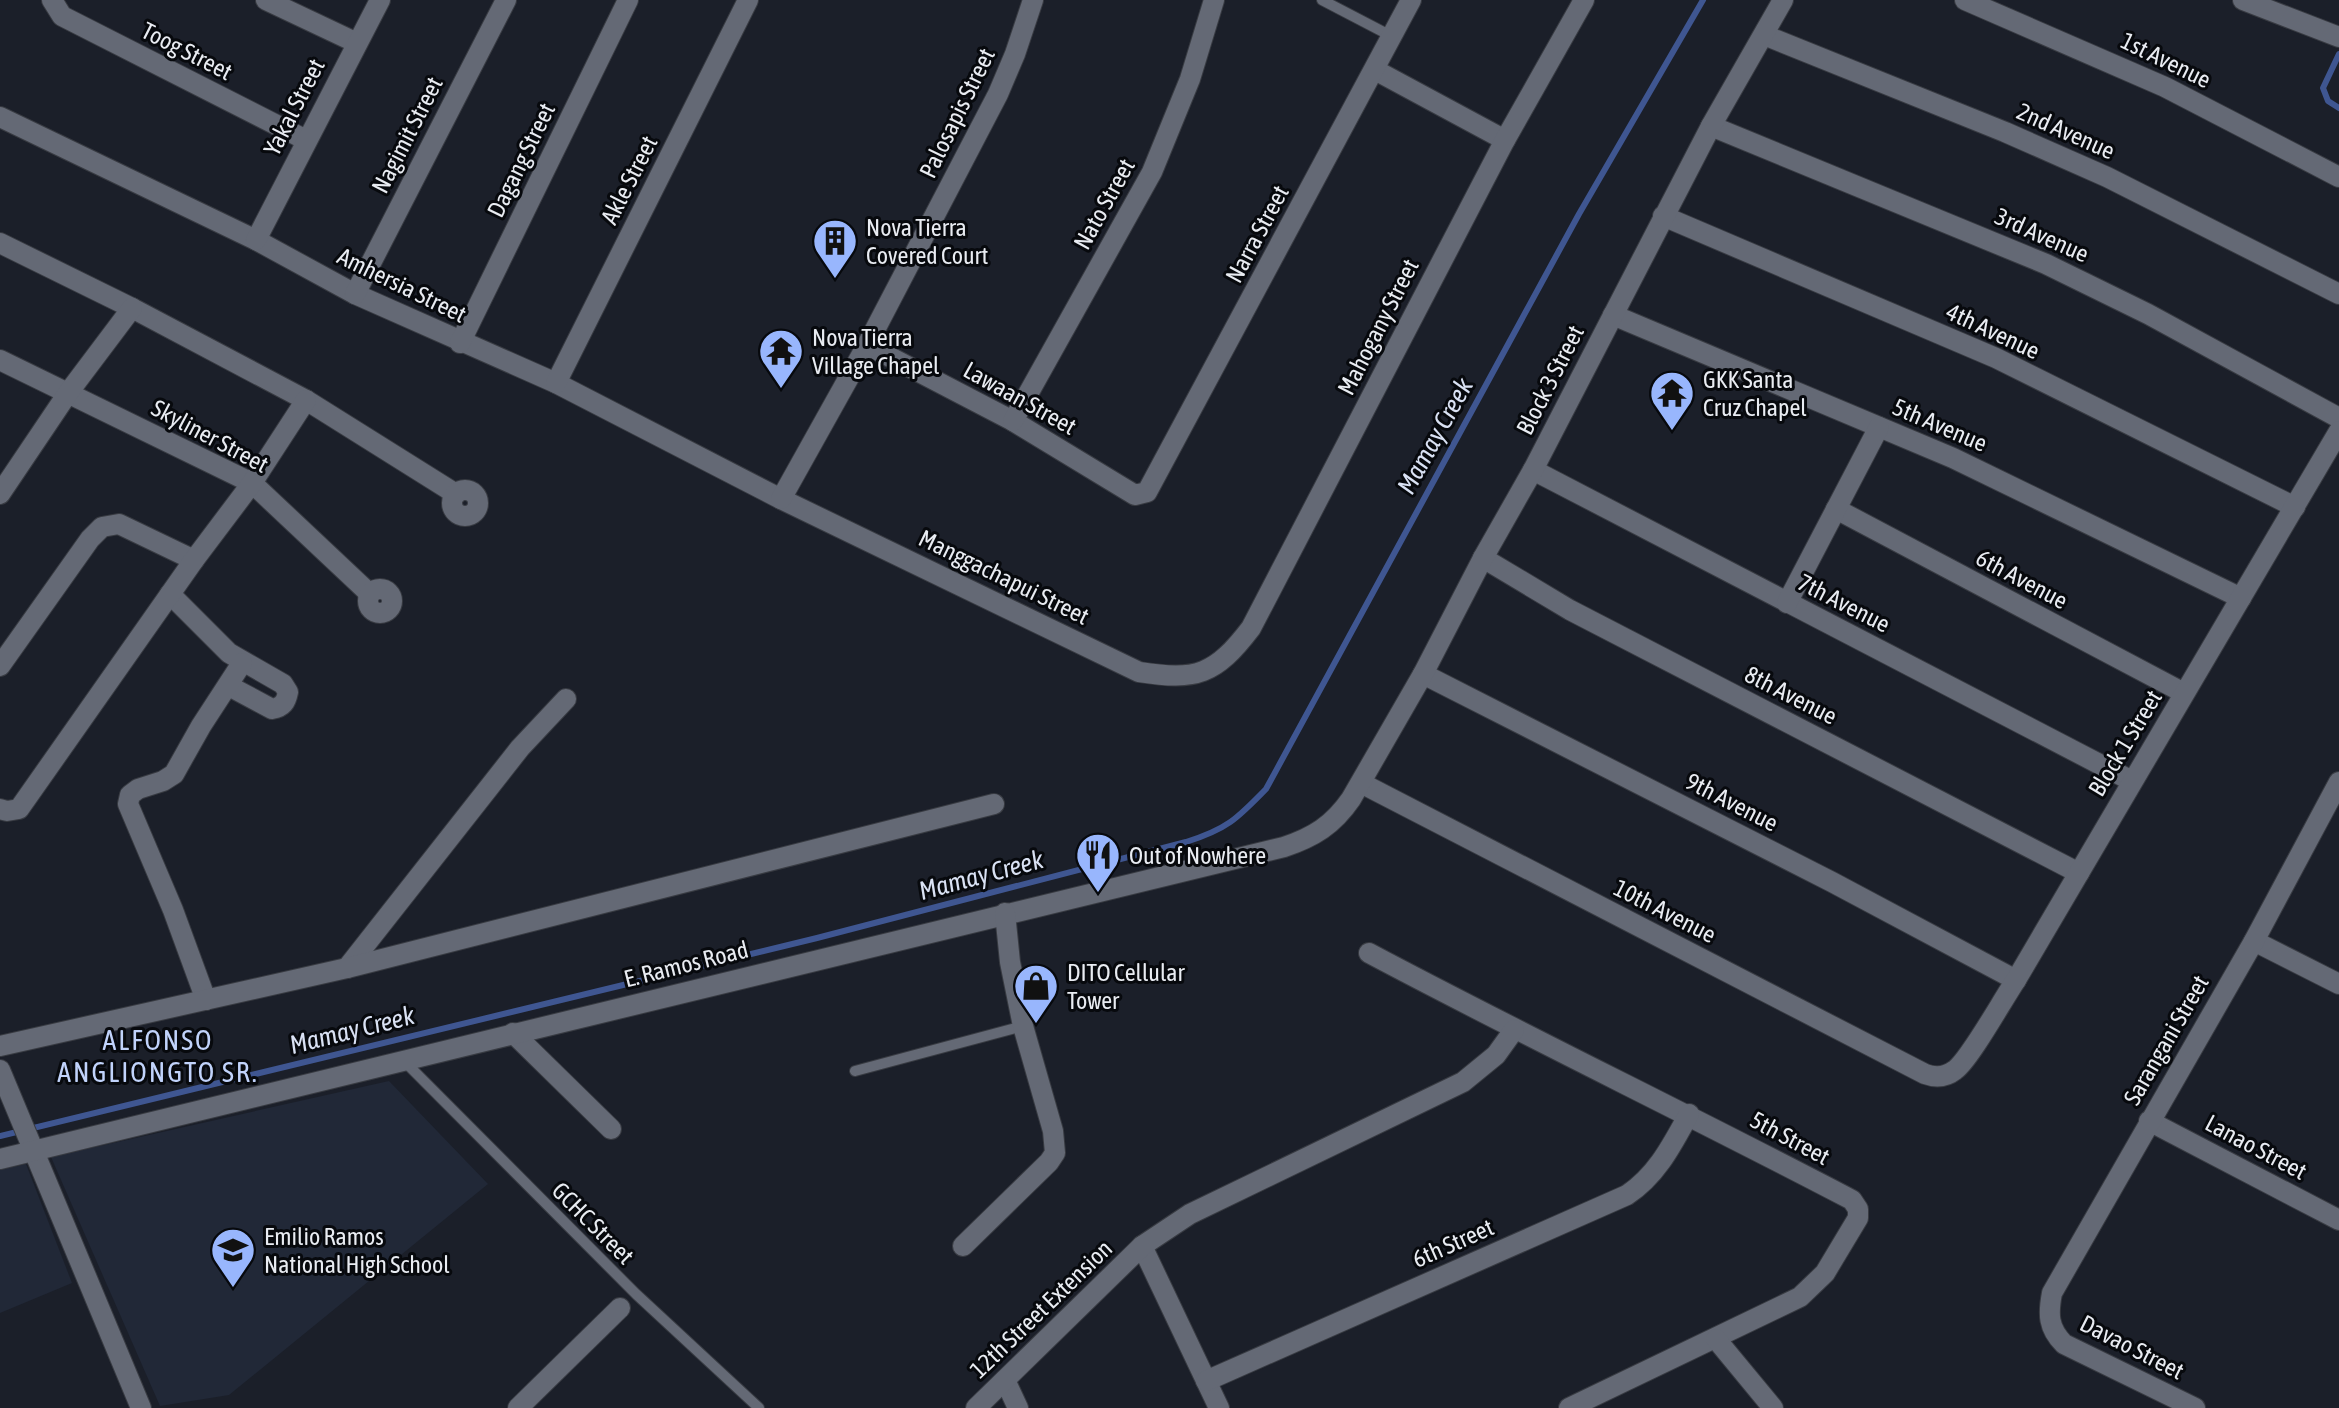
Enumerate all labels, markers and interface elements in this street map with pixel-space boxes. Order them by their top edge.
street label: Toog Street [137,17,237,85]
street label: 1st Avenue [2117,27,2215,93]
street label: Palosapis Street [914,44,1000,182]
street label: Yakal Street [258,54,330,160]
street label: Nagimit Street [366,72,448,198]
street label: 2nd Avenue [2013,98,2119,164]
street label: Dagang Street [482,99,560,221]
street label: Akle Street [595,131,663,229]
street label: Nato Street [1068,154,1140,254]
street label: Narra Street [1220,181,1294,287]
street label: 3rd Avenue [1991,202,2093,268]
place label: Nova Tierra Covered Court [866,214,988,269]
building icon: Nova Tierra Covered Court [811,217,859,280]
street label: Amhersia Street [333,242,471,328]
street label: Mahogany Street [1332,255,1424,399]
street label: 4th Avenue [1942,298,2044,364]
street label: Block 3 Street [1511,321,1589,439]
place label: Nova Tierra Village Chapel [812,324,940,379]
temple icon: Nova Tierra Village Chapel [757,327,805,390]
street label: Lawaan Street [959,356,1081,440]
place label: GKK Santa Cruz Chapel [1703,366,1807,421]
temple icon: GKK Santa Cruz Chapel [1648,369,1696,432]
water label: Mamay Creek [1391,372,1479,499]
street label: 5th Avenue [1889,393,1991,457]
street label: Skyliner Street [147,394,273,478]
street label: Manggachapui Street [915,524,1094,630]
street label: 6th Avenue [1972,544,2072,614]
street label: 7th Avenue [1794,568,1894,638]
street label: 8th Avenue [1741,660,1841,730]
street label: Block 1 Street [2083,685,2167,801]
street label: 9th Avenue [1682,767,1782,837]
restaurant icon: Out of Nowhere [1074,831,1122,894]
place label: Out of Nowhere [1129,842,1266,869]
water label: Mamay Creek [915,844,1047,906]
street label: 10th Avenue [1609,874,1721,948]
street label: E. Ramos Road [621,936,751,992]
place label: DITO Cellular Tower [1067,959,1185,1014]
shop icon: DITO Cellular Tower [1012,962,1060,1025]
street label: Sarangani Street [2118,971,2214,1109]
water label: Mamay Creek [286,1000,418,1060]
district label: ALFONSO ANGLIONGTO SR. [57,1024,259,1088]
street label: 5th Street [1746,1106,1834,1170]
street label: Lanao Street [2201,1109,2311,1185]
street label: GCHC Street [547,1177,639,1269]
street label: 6th Street [1408,1213,1498,1273]
place label: Emilio Ramos National High School [264,1223,450,1278]
school or university icon: Emilio Ramos National High School [209,1226,257,1289]
street label: 12th Street Extension [965,1235,1117,1383]
street label: Davao Street [2076,1309,2188,1385]

